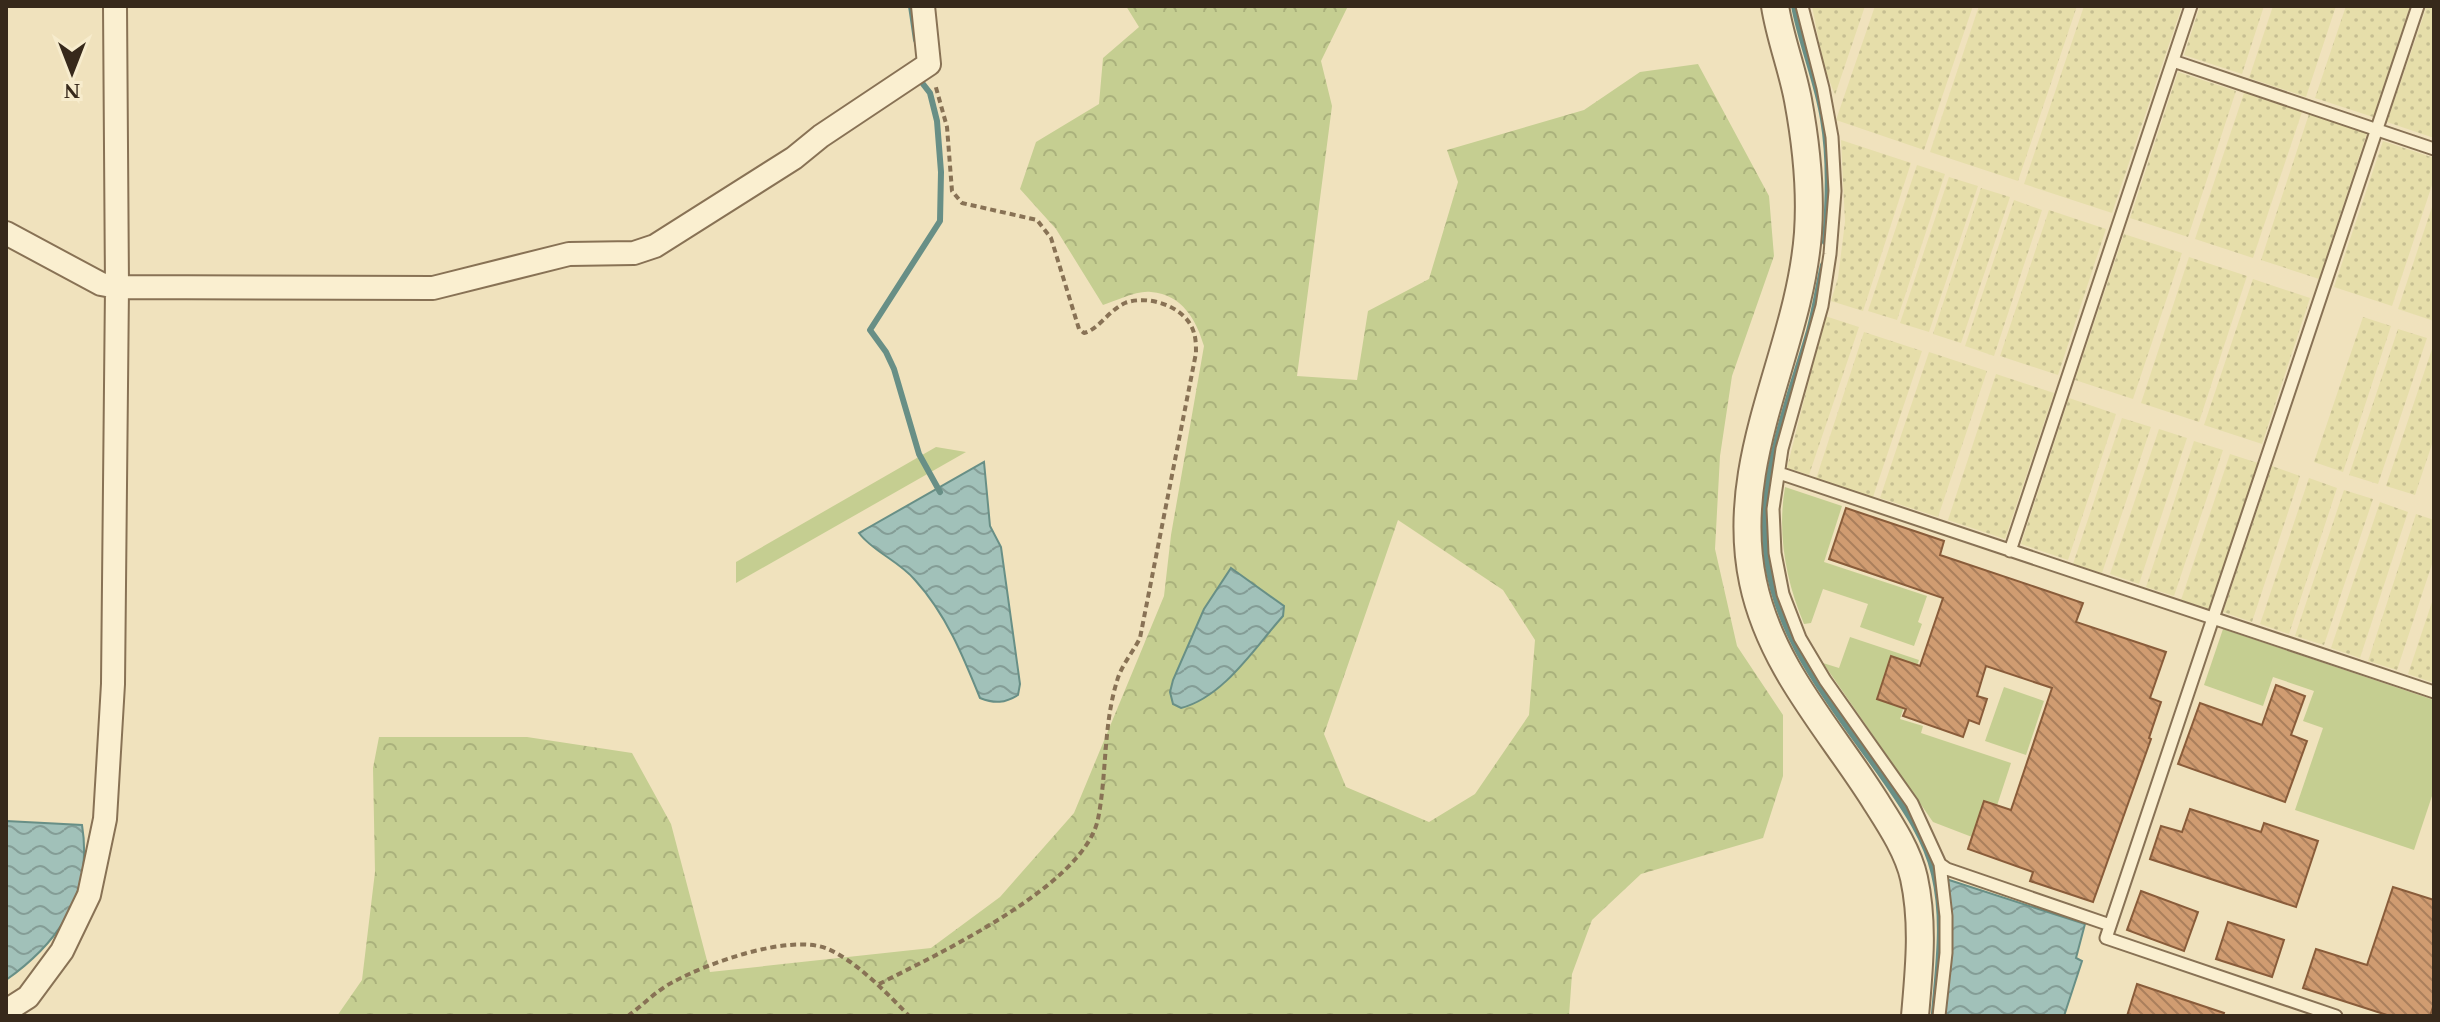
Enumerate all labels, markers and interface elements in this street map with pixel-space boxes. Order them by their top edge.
north arrow [32,32,112,112]
text: N [64,79,80,104]

